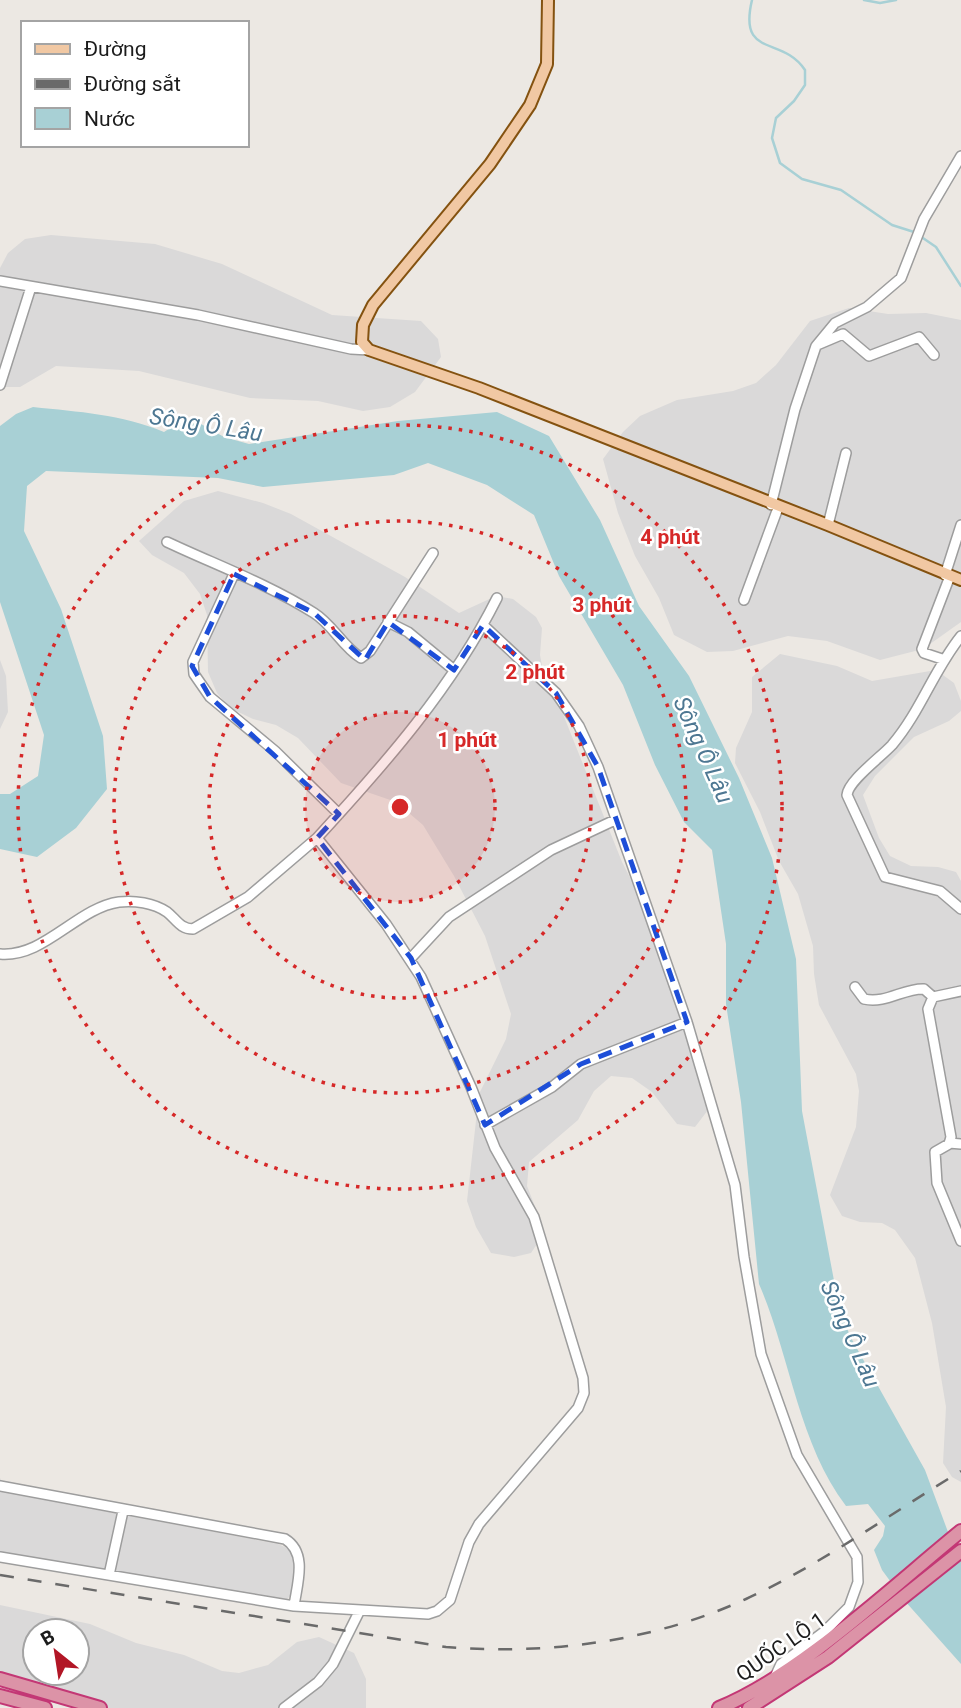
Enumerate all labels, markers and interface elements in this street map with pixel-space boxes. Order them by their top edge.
legend [21,21,248,147]
text: Đường [84,37,146,61]
text: Đường sắt [84,72,181,96]
text: Nước [84,107,135,131]
water label: Sông Ô Lâu [148,402,265,447]
text: 4 phút [640,525,700,549]
text: 3 phút [572,593,632,617]
text: 2 phút [505,660,565,684]
water label: Sông Ô Lâu [667,692,739,808]
text: 1 phút [437,728,497,752]
centre of rings [388,795,412,819]
water label: Sông Ô Lâu [814,1276,886,1392]
street label: QUỐC LỘ 1 [731,1607,830,1687]
north arrow [21,1617,91,1687]
text: B [37,1625,59,1651]

